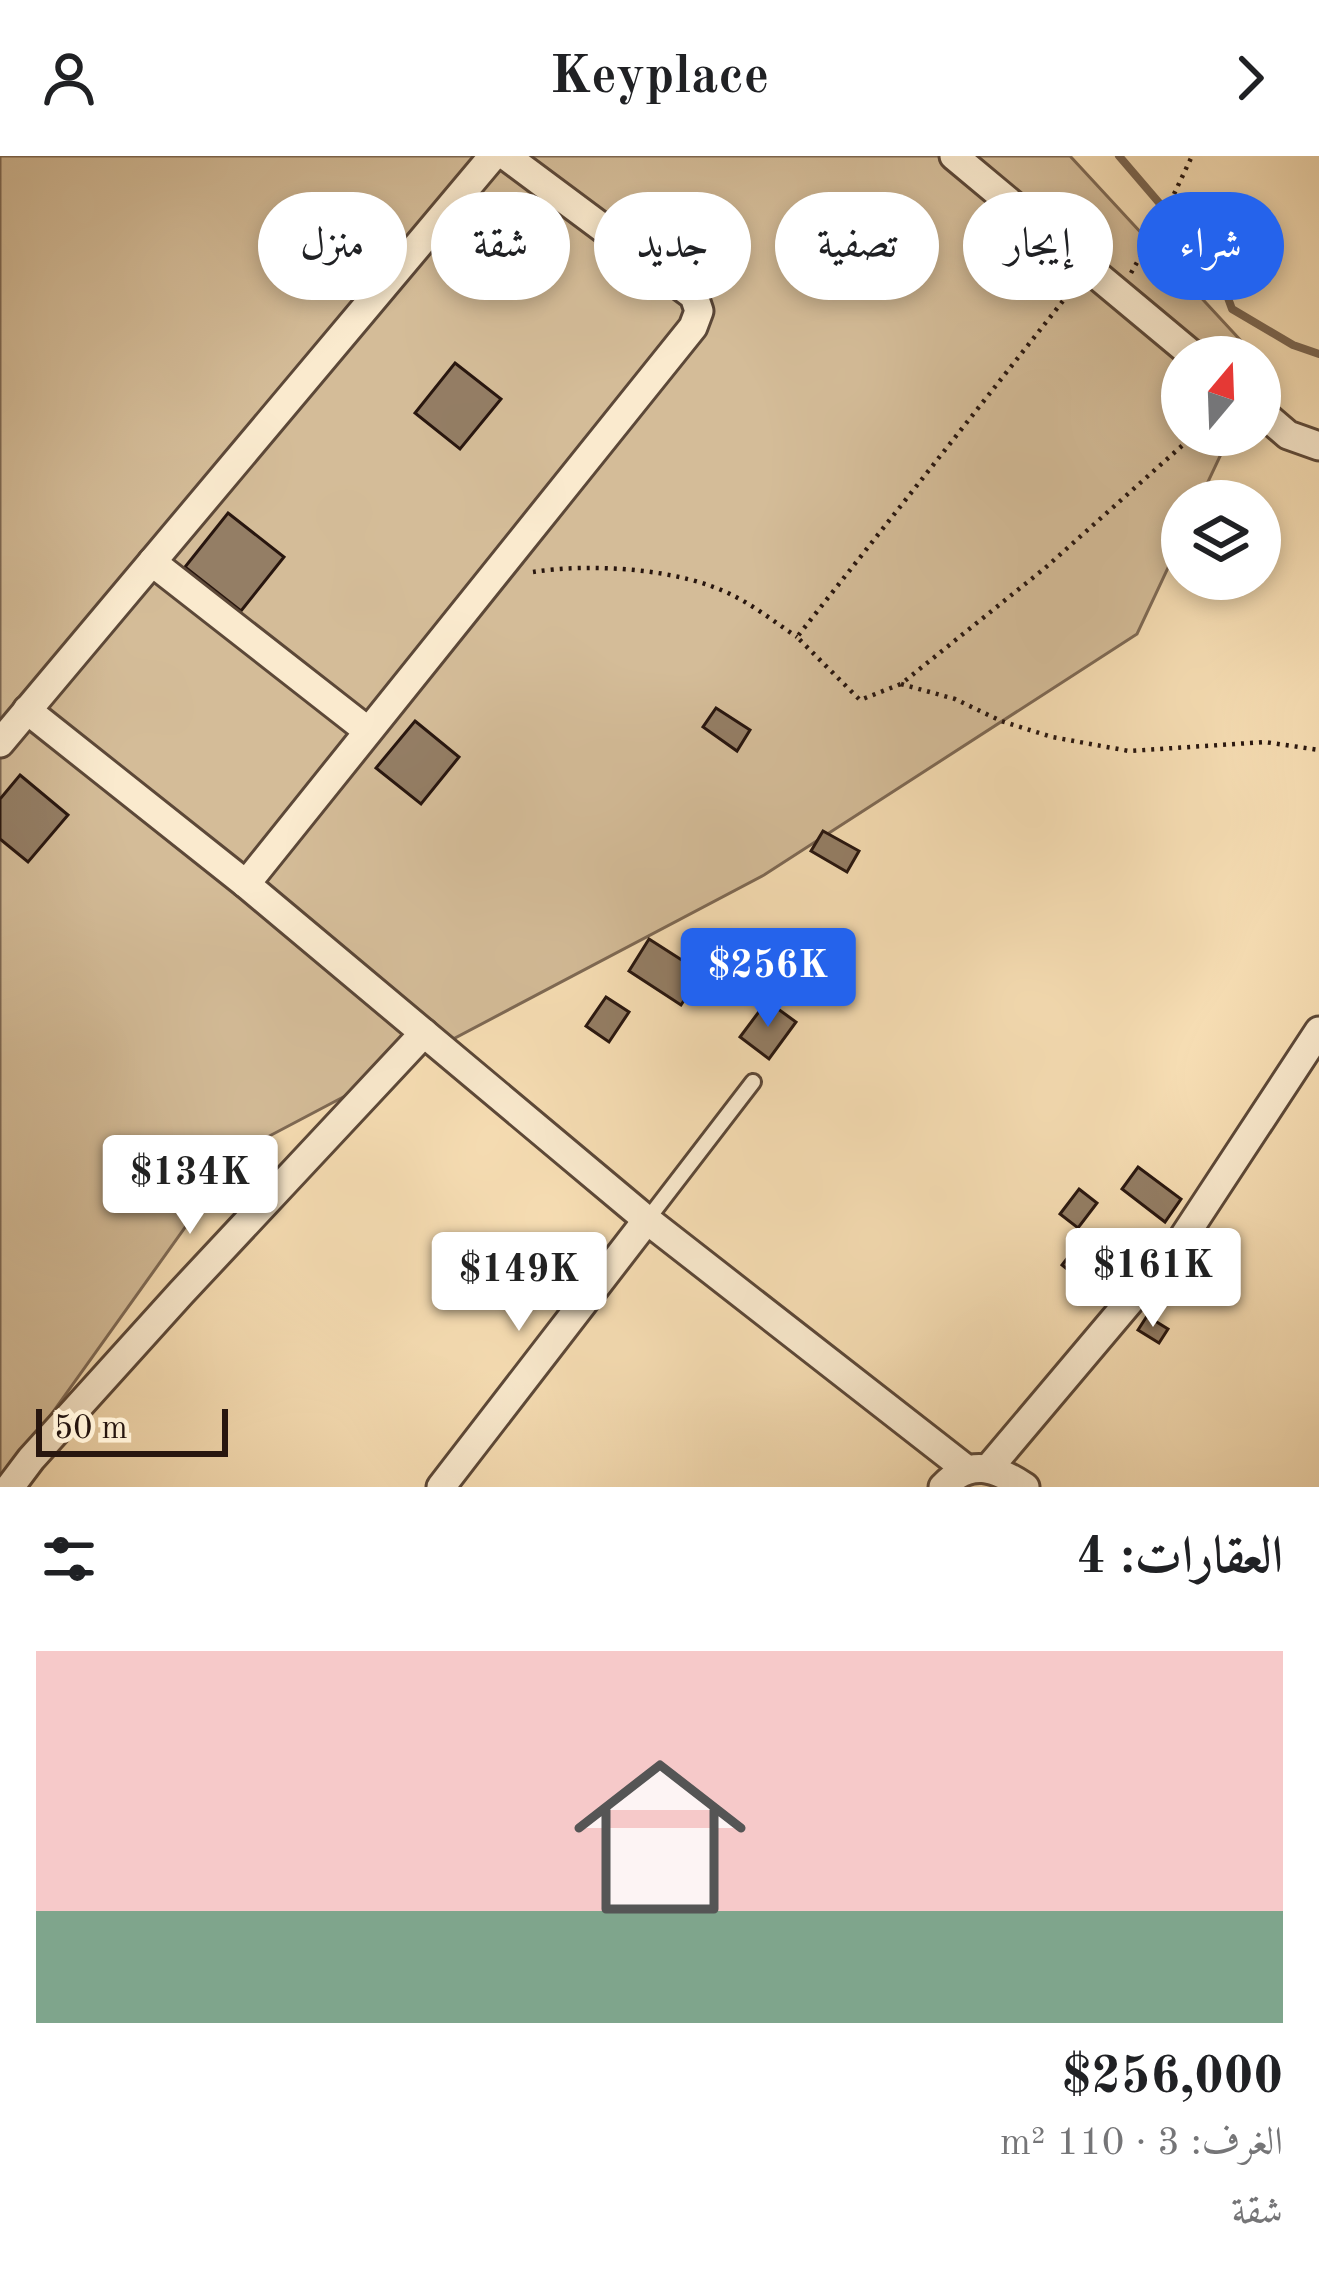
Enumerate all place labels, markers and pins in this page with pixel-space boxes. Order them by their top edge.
pin: $256K [684,928,852,1030]
pin: $134K [106,1135,274,1237]
pin: $161K [1069,1228,1237,1330]
pin: $149K [435,1232,603,1334]

